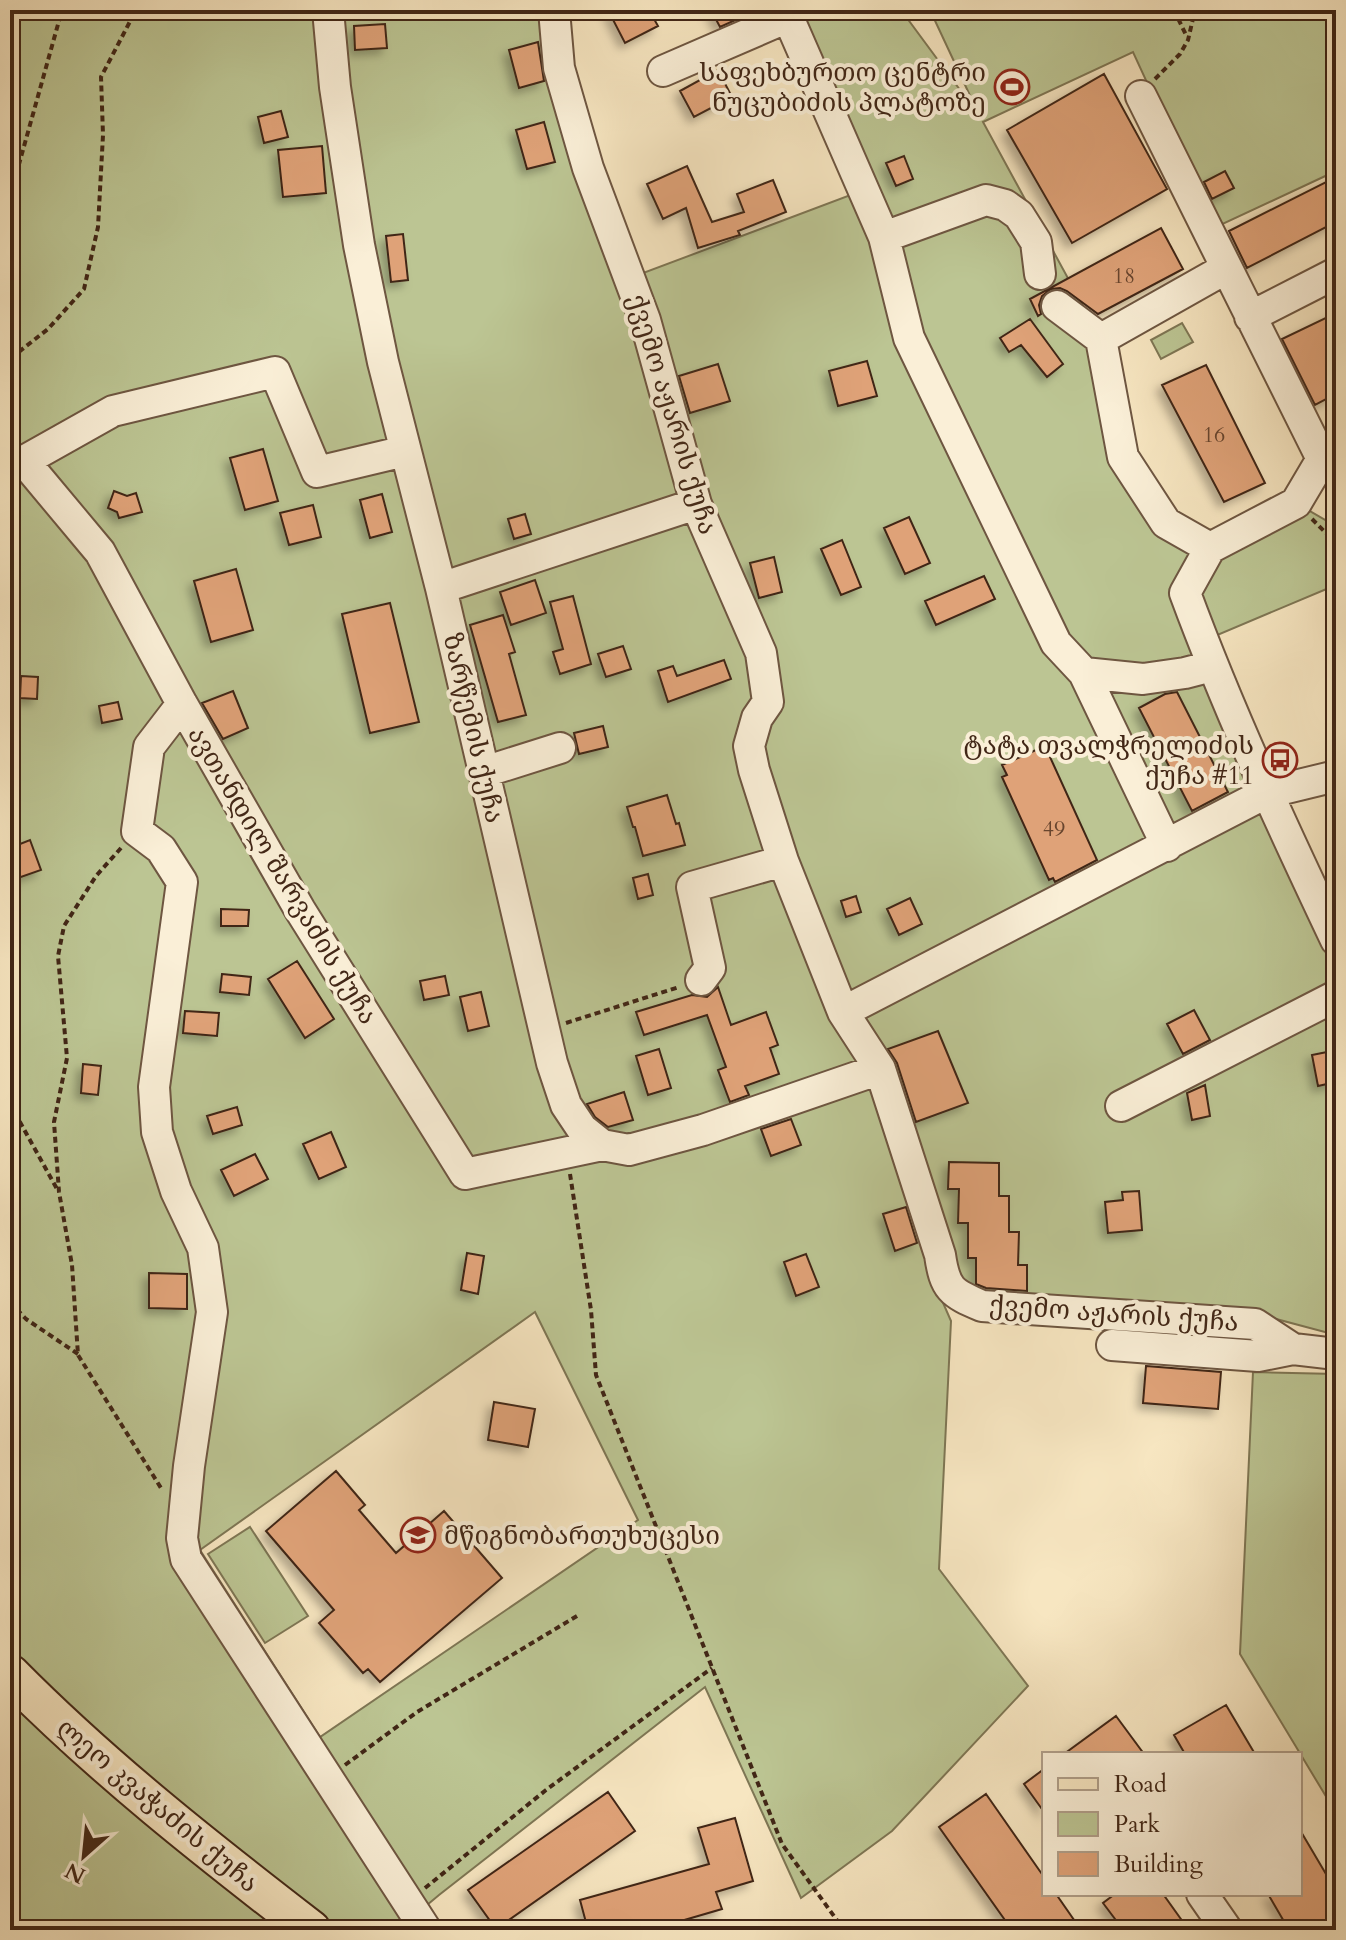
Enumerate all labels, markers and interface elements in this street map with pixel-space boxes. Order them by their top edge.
place label: საფეხბურთო ცენტრი ნუცუბიძის პლატოზე [699,55,986,120]
sports icon: საფეხბურთო ცენტრი ნუცუბიძის პლატოზე [993,68,1031,106]
house number: 18 [1113,261,1135,291]
street label: ქვემო აჟარის ქუჩა [619,290,726,539]
house number: 16 [1203,420,1225,450]
street label: ზარწემის ქუჩა [435,630,512,826]
street label: ავთანდილ შარვაძის ქუჩა [179,720,386,1031]
place label: ტატა თვალჭრელიძის ქუჩა #11 [963,728,1254,793]
bus stop icon: ტატა თვალჭრელიძის ქუჩა #11 [1261,741,1299,779]
house number: 49 [1043,814,1065,844]
street label: ქვემო აჟარის ქუჩა [988,1287,1240,1340]
school or university icon: მწიგნობართუხუცესი [399,1516,437,1554]
place label: მწიგნობართუხუცესი [444,1518,720,1553]
street label: ლეო კვაჭაძის ქუჩა [49,1711,266,1900]
legend [1042,1752,1302,1896]
text: Road [1114,1768,1167,1801]
text: Park [1114,1808,1160,1841]
north arrow [44,1816,124,1896]
text: Building [1114,1848,1204,1881]
text: N [60,1855,91,1891]

